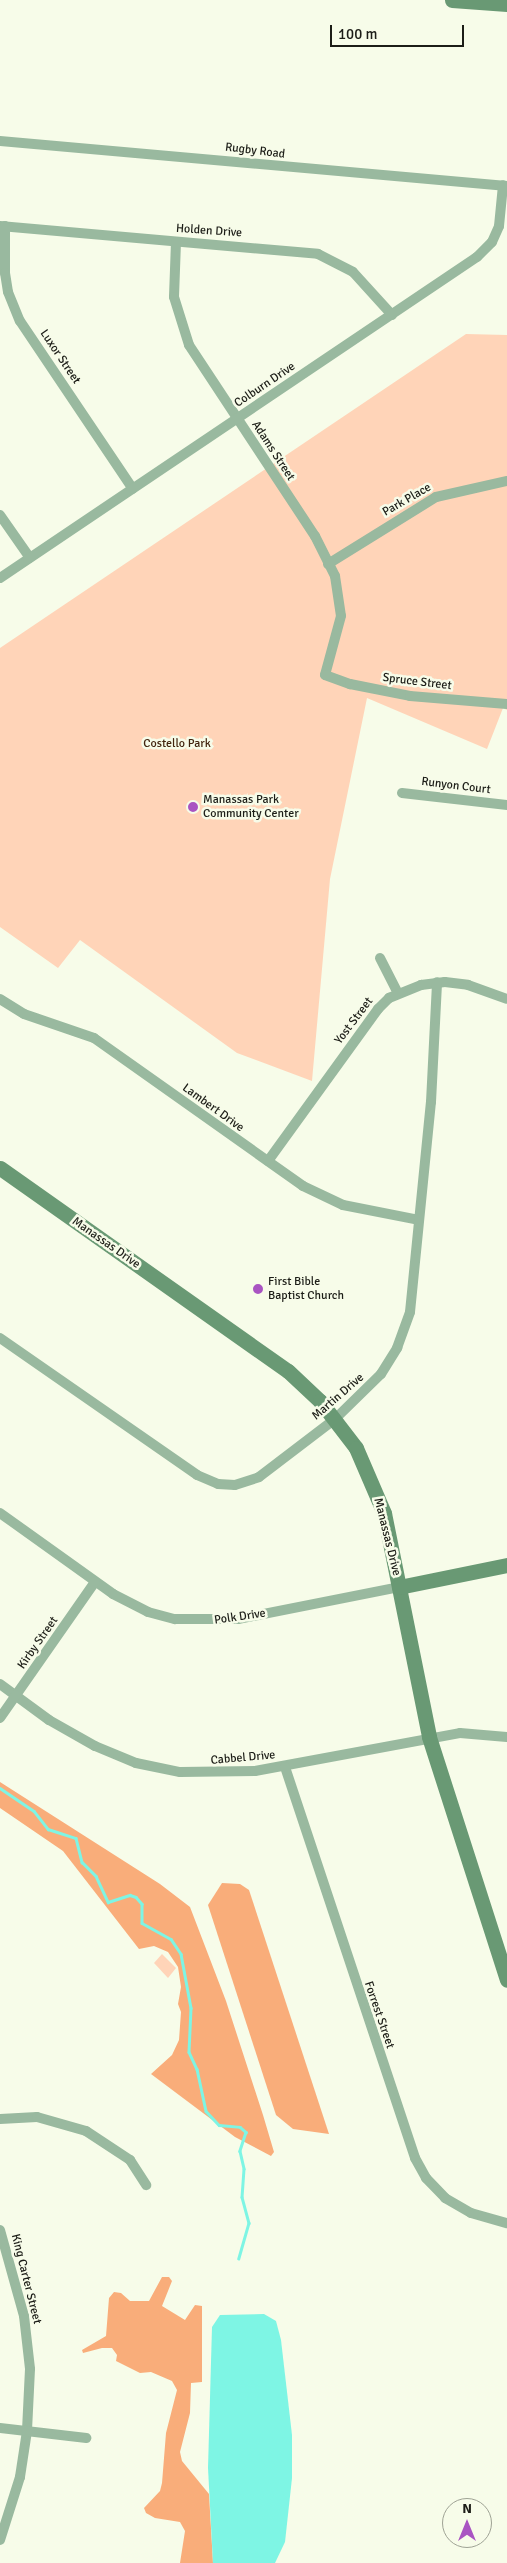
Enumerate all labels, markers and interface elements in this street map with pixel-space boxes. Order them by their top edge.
scale bar [332,15,466,47]
text: 100 m [338,25,378,43]
street label: Rugby Road [224,140,286,162]
street label: Holden Drive [175,222,243,240]
street label: Luxor Street [37,327,83,387]
street label: Colburn Drive [232,359,298,411]
street label: Adams Street [248,418,298,484]
street label: Park Place [380,480,434,520]
street label: Spruce Street [382,671,452,693]
park label: Costello Park [143,737,211,751]
street label: Runyon Court [421,775,491,797]
place label: Manassas Park Community Center [203,793,299,821]
marker: Manassas Park Community Center [187,801,199,813]
street label: Yost Street [332,995,376,1047]
street label: Lambert Drive [179,1081,247,1135]
street label: Manassas Drive [69,1214,143,1272]
place label: First Bible Baptist Church [268,1275,344,1303]
marker: First Bible Baptist Church [252,1283,264,1295]
street label: Martin Drive [309,1371,367,1423]
street label: Manassas Drive [370,1497,404,1577]
street label: Polk Drive [213,1606,267,1628]
street label: Kirby Street [15,1614,61,1672]
street label: Cabbel Drive [210,1748,276,1768]
street label: Forrest Street [361,1980,397,2050]
street label: King Carter Street [8,2233,44,2325]
north arrow [442,2498,492,2548]
text: N [462,2500,472,2517]

